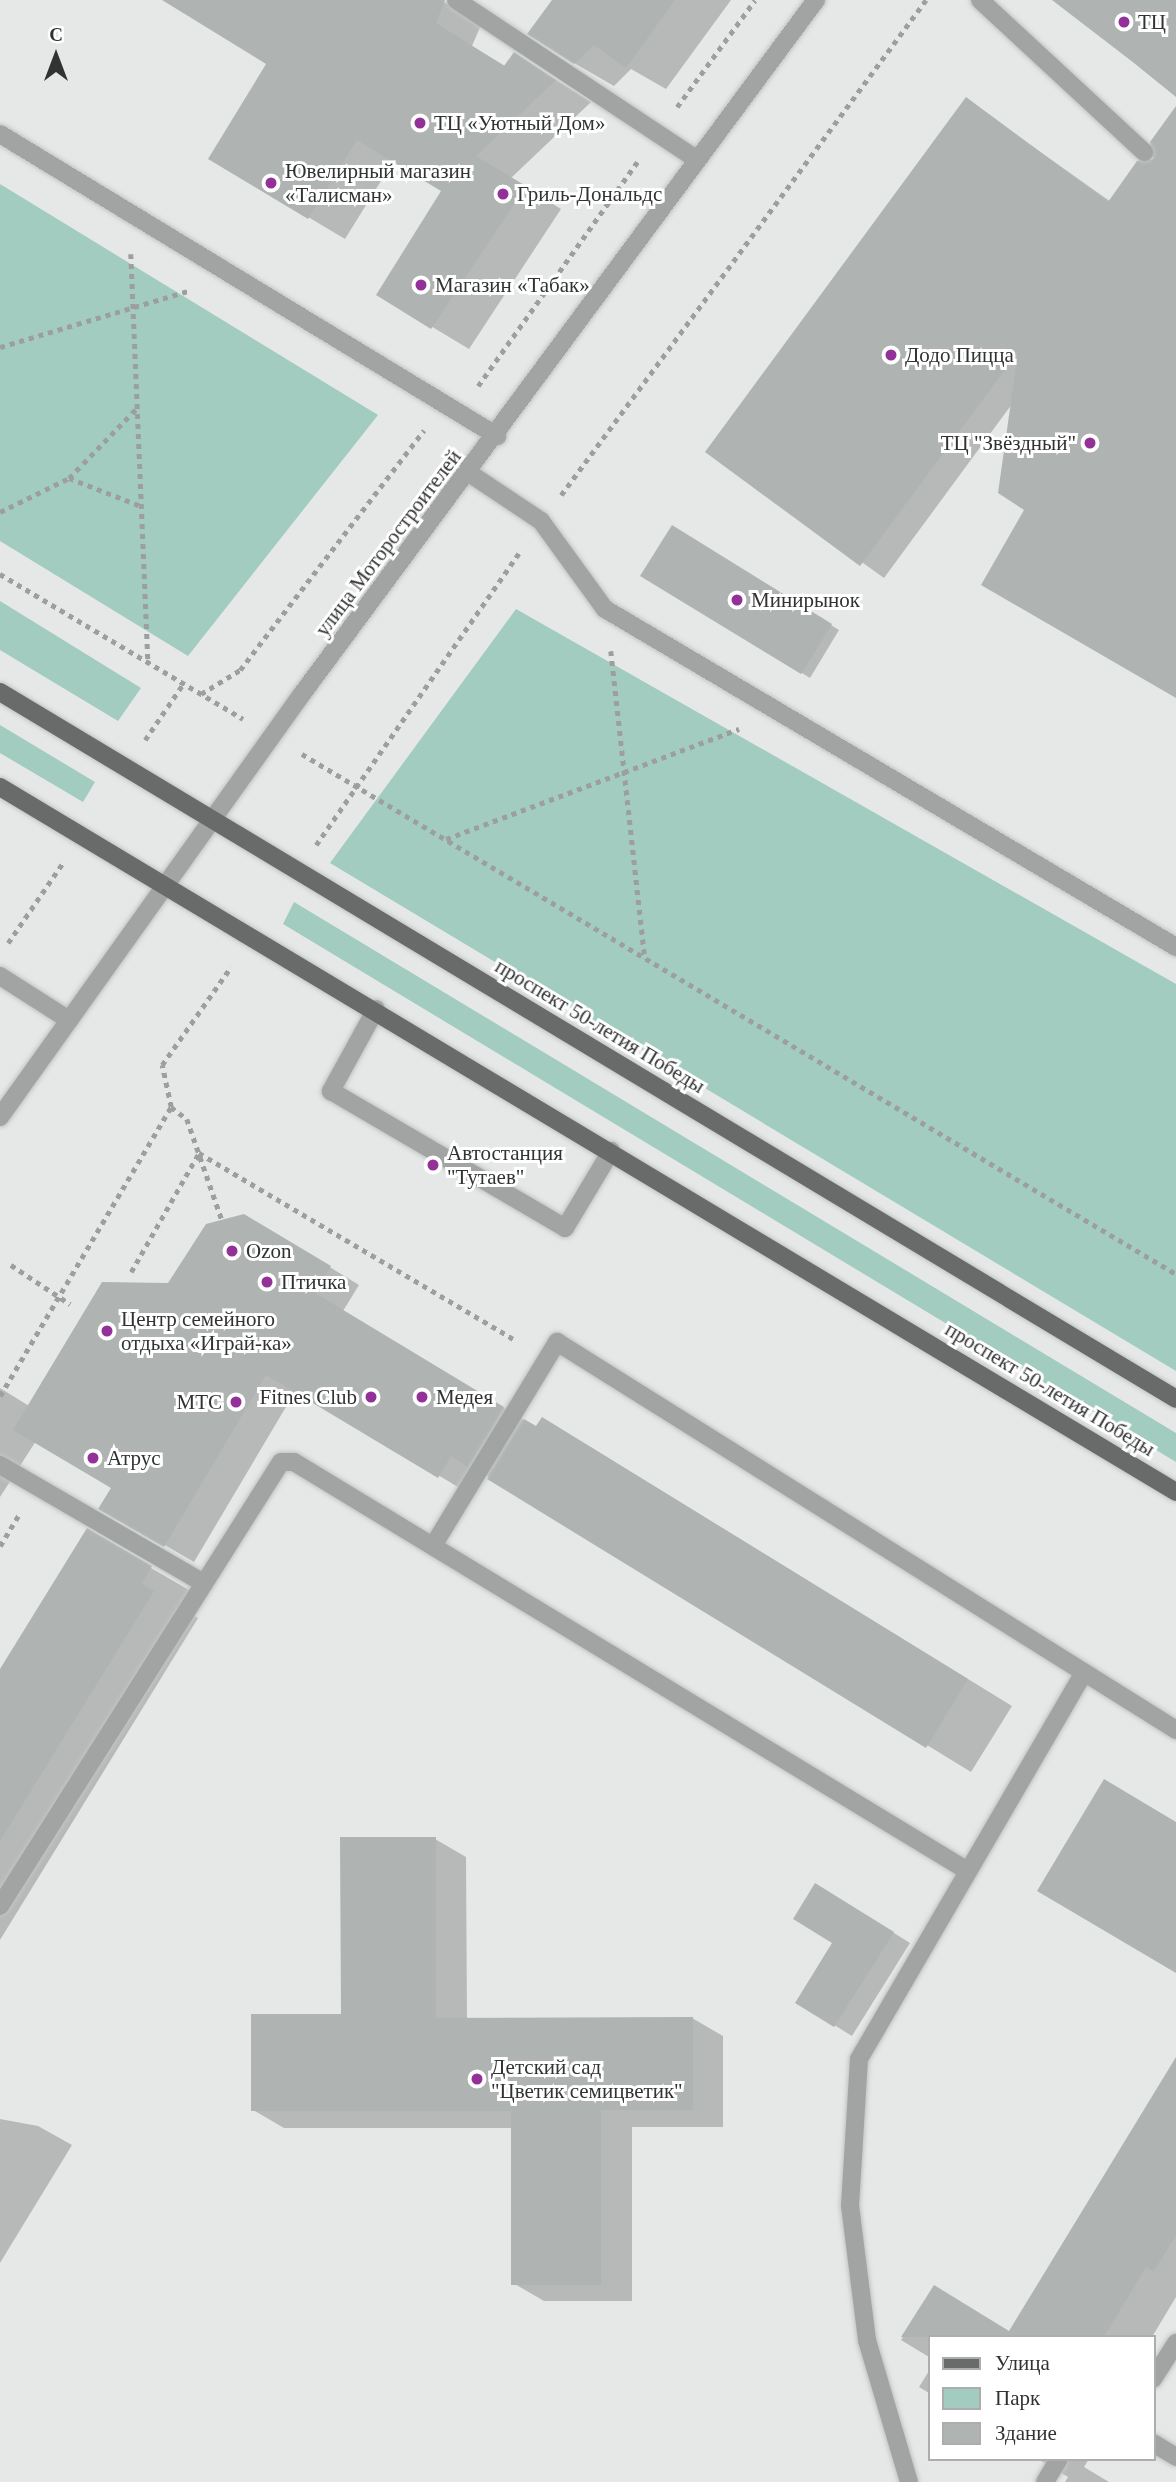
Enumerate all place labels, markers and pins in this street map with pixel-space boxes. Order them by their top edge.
place label: ТЦ [1138,9,1166,35]
marker: ТЦ [1116,14,1132,30]
place label: ТЦ «Уютный Дом» [434,110,605,136]
marker: ТЦ «Уютный Дом» [412,115,428,131]
place label: Ювелирный магазин «Талисман» [285,158,471,208]
marker: Ювелирный магазин «Талисман» [263,175,279,191]
place label: Гриль-Дональдс [517,181,662,207]
marker: Гриль-Дональдс [495,186,511,202]
place label: Магазин «Табак» [435,272,590,298]
marker: Магазин «Табак» [413,277,429,293]
place label: Додо Пицца [905,342,1014,368]
marker: Додо Пицца [883,347,899,363]
place label: ТЦ "Звёздный" [941,430,1076,456]
marker: ТЦ "Звёздный" [1082,435,1098,451]
place label: Минирынок [751,587,860,613]
marker: Минирынок [729,592,745,608]
place label: Автостанция "Тутаев" [447,1140,563,1190]
marker: Автостанция "Тутаев" [425,1157,441,1173]
place label: Ozon [246,1238,291,1264]
marker: Ozon [224,1243,240,1259]
place label: Птичка [281,1269,346,1295]
marker: Птичка [259,1274,275,1290]
place label: Центр семейного отдыха «Играй-ка» [121,1306,292,1356]
marker: Центр семейного отдыха «Играй-ка» [99,1323,115,1339]
place label: Fitnes Club [260,1384,357,1410]
place label: Медея [436,1384,493,1410]
place label: МТС [176,1389,222,1415]
marker: Fitnes Club [363,1389,379,1405]
marker: Медея [414,1389,430,1405]
marker: МТС [228,1394,244,1410]
place label: Атрус [107,1445,161,1471]
marker: Атрус [85,1450,101,1466]
place label: Детский сад "Цветик семицветик" [491,2054,683,2104]
marker: Детский сад "Цветик семицветик" [469,2071,485,2087]

